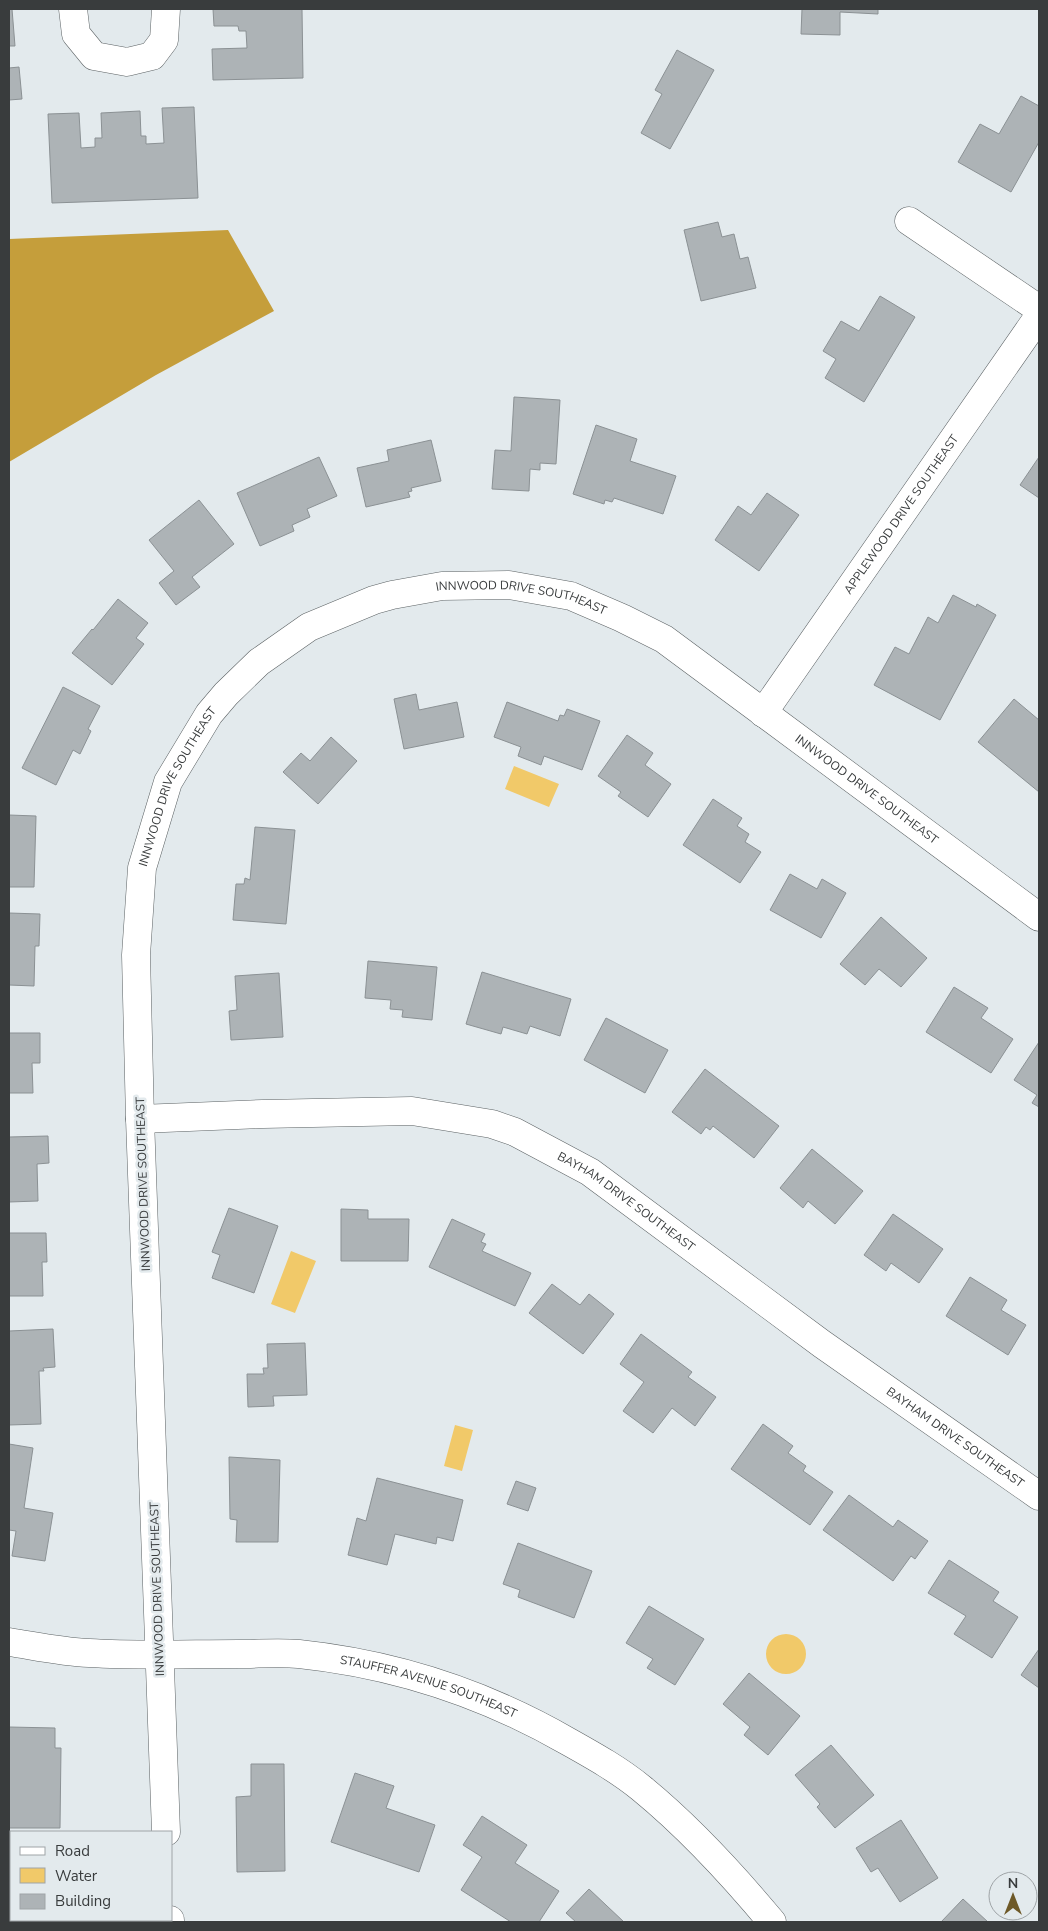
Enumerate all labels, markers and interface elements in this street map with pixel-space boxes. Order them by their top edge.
street label: APPLEWOOD DRIVE SOUTHEAST [840,431,963,597]
street label: INNWOOD DRIVE SOUTHEAST [434,577,610,619]
street label: INNWOOD DRIVE SOUTHEAST [135,703,220,868]
street label: INNWOOD DRIVE SOUTHEAST [792,731,942,848]
street label: INNWOOD DRIVE SOUTHEAST [132,1096,154,1271]
street label: BAYHAM DRIVE SOUTHEAST [555,1148,699,1256]
street label: BAYHAM DRIVE SOUTHEAST [883,1384,1028,1492]
street label: INNWOOD DRIVE SOUTHEAST [146,1501,168,1676]
street label: STAUFFER AVENUE SOUTHEAST [339,1652,520,1722]
legend [10,1831,172,1921]
text: Road [55,1841,90,1861]
text: Water [55,1866,98,1886]
north arrow [988,1871,1038,1921]
text: N [1008,1874,1018,1893]
text: Building [55,1891,111,1911]

